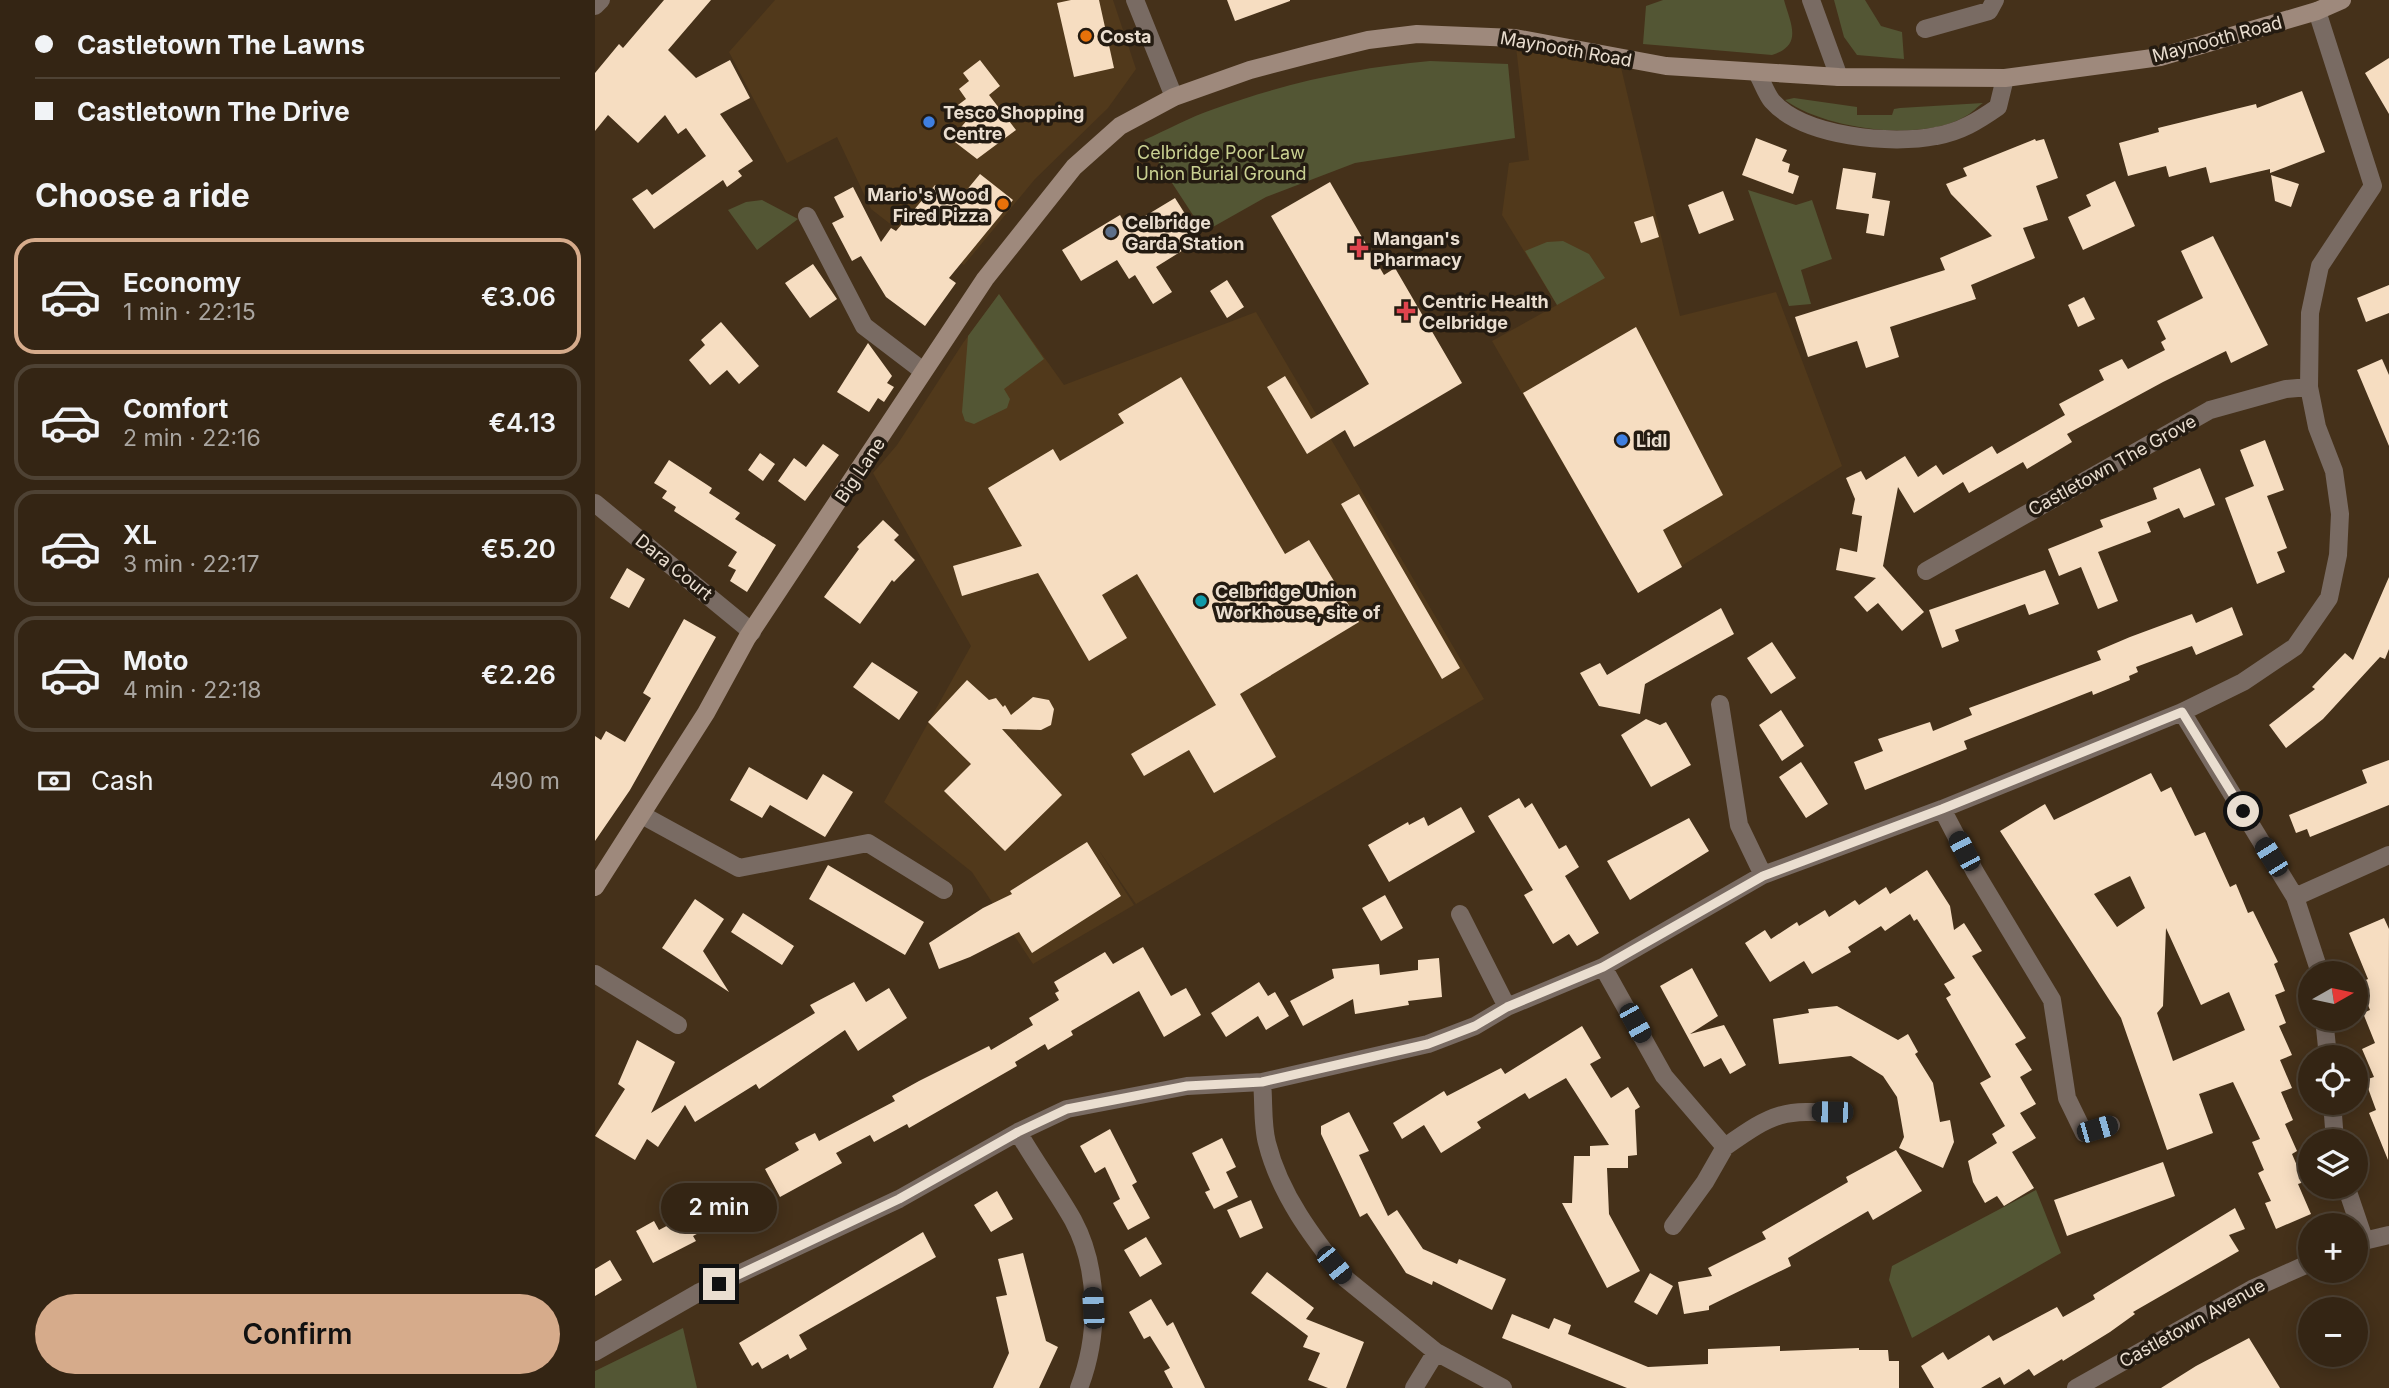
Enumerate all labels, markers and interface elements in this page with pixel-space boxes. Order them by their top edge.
street label: Maynooth Road [2150,12,2284,66]
place label: Costa [1100,26,1152,47]
street label: Maynooth Road [1498,27,1634,71]
marker: Costa [1078,28,1094,44]
text: Castletown The Lawns [77,29,365,60]
text: Castletown The Drive [77,96,350,127]
place label: Tesco Shopping Centre [943,102,1085,144]
marker: Tesco Shopping Centre [921,114,937,130]
park label: Celbridge Poor Law Union Burial Ground [1135,142,1307,184]
text: Choose a ride [35,176,250,215]
place label: Mario's Wood Fired Pizza [867,184,989,226]
marker: Mario's Wood Fired Pizza [995,196,1011,212]
place label: Celbridge Garda Station [1125,212,1245,254]
marker: Celbridge Garda Station [1103,224,1119,240]
place label: Mangan's Pharmacy [1373,228,1462,270]
marker: Mangan's Pharmacy [1351,240,1367,256]
icon: car [39,265,102,328]
text: Economy [123,267,241,298]
text: €3.06 [481,281,556,312]
place label: Centric Health Celbridge [1422,291,1549,333]
text: 1 min · 22:15 [123,298,256,326]
marker: Centric Health Celbridge [1396,301,1416,321]
icon: car [39,391,102,454]
text: Comfort [123,393,228,424]
text: €4.13 [488,407,556,438]
street label: Castletown The Grove [2024,410,2200,520]
text: 2 min · 22:16 [123,424,261,452]
place label: Lidl [1636,430,1667,451]
marker: Lidl [1614,432,1630,448]
street label: Big Lane [831,434,889,506]
icon: car [39,517,102,580]
text: XL [123,519,157,550]
street label: Dara Court [631,530,717,604]
text: €5.20 [481,533,556,564]
text: 3 min · 22:17 [123,550,260,578]
place label: Celbridge Union Workhouse, site of [1215,581,1380,623]
marker: Celbridge Union Workhouse, site of [1193,593,1209,609]
icon: car [39,643,102,706]
text: Moto [123,645,188,676]
text: €2.26 [481,659,556,690]
text: 4 min · 22:18 [123,676,261,704]
icon: cash [35,762,73,800]
text: Cash [91,765,154,796]
text: 490 m [490,767,560,795]
route start [2227,795,2259,827]
car [1945,828,1984,874]
car [2251,834,2292,880]
north arrow [2298,961,2368,1031]
map controls [2298,961,2368,1367]
car [1616,1000,1655,1046]
button: locate [2298,1045,2368,1115]
car [1811,1101,1854,1123]
car [2074,1113,2121,1145]
button: layers [2298,1129,2368,1199]
callout: 2 min [661,1182,777,1232]
text: 2 min [689,1193,749,1221]
button: + [2298,1213,2368,1283]
car [1313,1242,1356,1288]
route end [703,1268,735,1300]
street label: Castletown Avenue [2115,1274,2269,1372]
car [1082,1286,1105,1330]
button: Confirm [35,1294,560,1374]
button: − [2298,1297,2368,1367]

